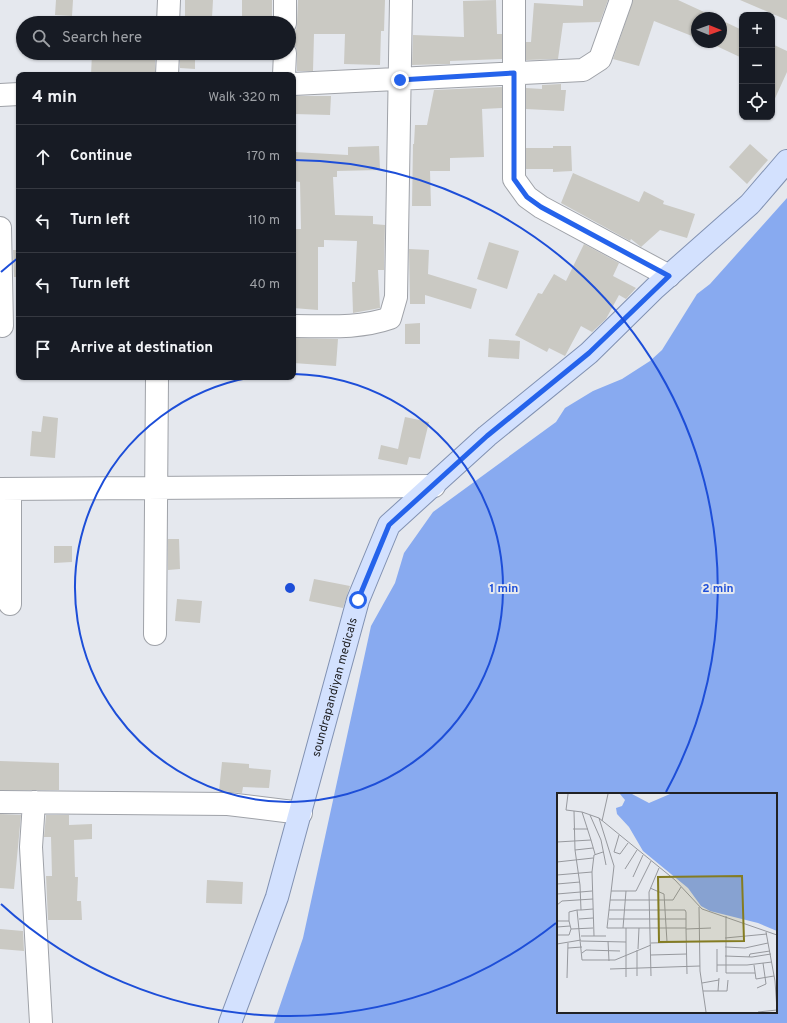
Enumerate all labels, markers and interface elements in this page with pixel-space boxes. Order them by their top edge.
north arrow [691,12,727,48]
map controls [739,12,775,120]
button: + [739,12,775,48]
search box [16,16,296,60]
icon: search [30,27,52,49]
text: Search here [62,29,142,48]
button: − [739,48,775,84]
route end [391,71,409,89]
button: locate [739,84,775,120]
text: 4 min [32,87,77,109]
text: Walk · 320 m [208,90,280,106]
icon: ahead [32,146,54,168]
text: Continue [70,147,132,166]
text: 170 m [246,149,280,165]
icon: left [32,210,54,232]
text: Turn left [70,211,130,230]
text: 110 m [248,213,280,229]
icon: left [32,274,54,296]
text: Turn left [70,275,130,294]
text: 40 m [250,277,280,293]
icon: arrive [32,338,54,360]
text: Arrive at destination [70,339,213,358]
centre of rings [283,581,297,595]
text: 1 min [490,581,518,597]
text: 2 min [702,581,734,597]
route start [349,591,367,609]
street label: soundrapandiyan medicals [309,616,362,759]
inset map [557,793,777,1013]

